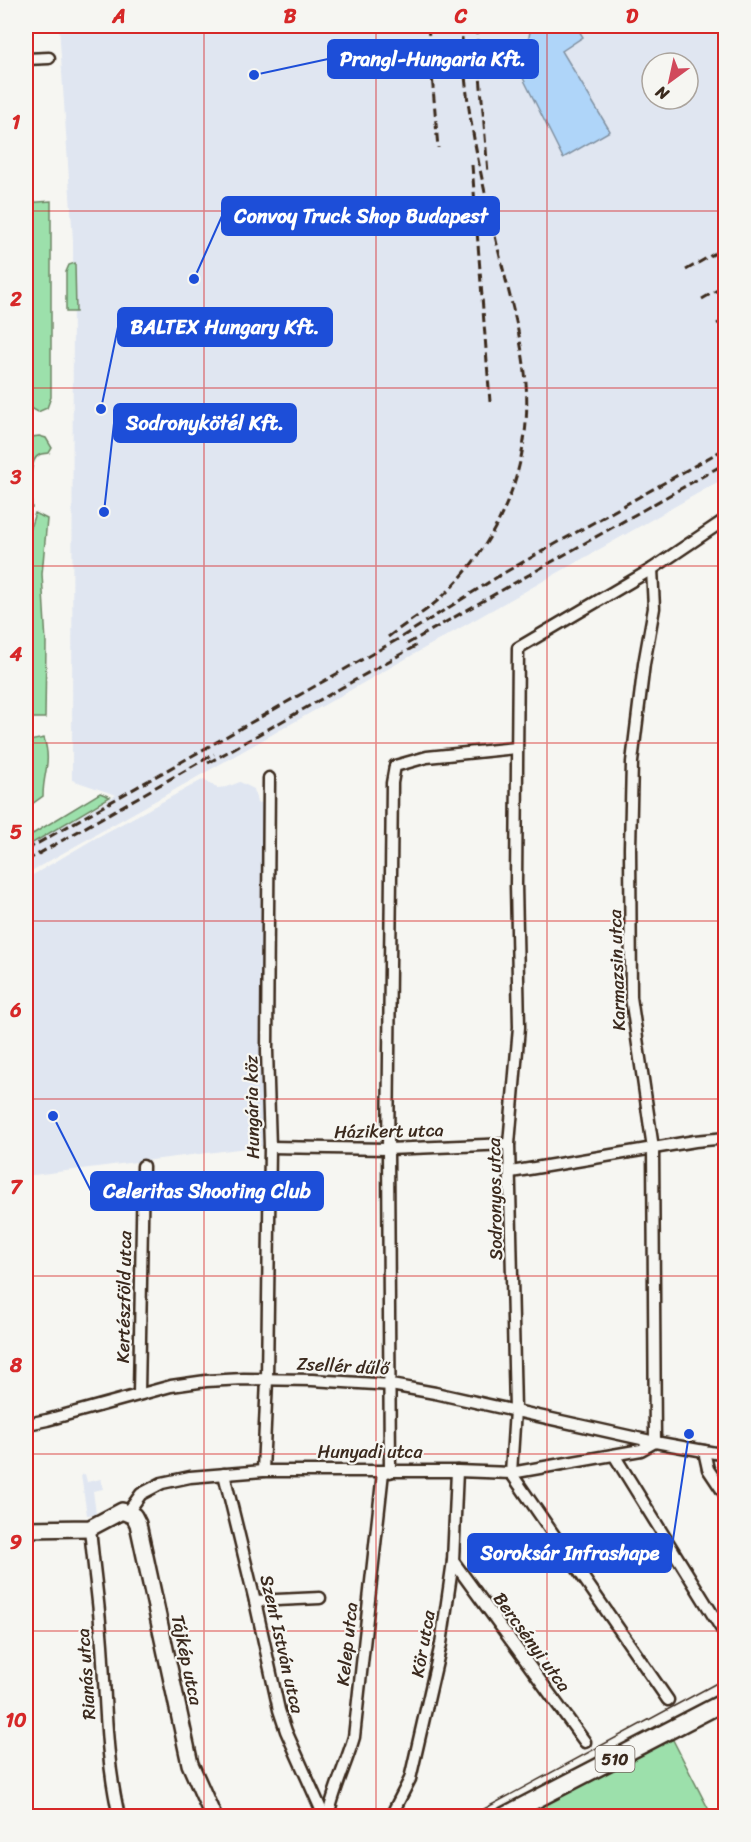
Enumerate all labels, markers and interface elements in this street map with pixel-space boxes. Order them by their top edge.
text: A [111,0,126,34]
text: B [284,0,297,34]
text: C [454,0,468,34]
text: D [626,0,639,34]
callout: Prangl-Hungaria Kft. [328,40,538,78]
text: Prangl-Hungaria Kft. [340,42,526,77]
north arrow [640,51,700,111]
text: N [649,77,675,109]
text: 1 [12,105,21,140]
callout: Convoy Truck Shop Budapest [222,197,499,235]
text: Convoy Truck Shop Budapest [233,199,490,234]
text: 2 [9,282,22,317]
callout: BALTEX Hungary Kft. [118,308,332,346]
text: BALTEX Hungary Kft. [130,310,320,345]
callout: Sodronykötél Kft. [114,404,296,442]
text: Sodronykötél Kft. [125,406,284,441]
text: 3 [10,460,22,495]
text: 4 [9,637,23,672]
text: 5 [10,815,22,850]
street label: Karmazsin utca [599,908,635,1031]
text: 6 [9,993,22,1028]
street label: Hungária köz [235,1055,269,1159]
street label: Házikert utca [334,1114,444,1148]
street label: Sodronyos utca [478,1137,512,1260]
text: 7 [10,1170,23,1205]
callout: Celeritas Shooting Club [91,1172,323,1210]
text: Celeritas Shooting Club [102,1174,311,1209]
street label: Kertészföld utca [107,1230,141,1363]
text: 8 [9,1348,23,1383]
street label: Zsellér dűlő [296,1348,392,1384]
street label: Hunyadi utca [317,1436,424,1468]
text: 9 [10,1525,22,1560]
callout: Soroksár Infrashape [468,1534,671,1572]
text: Soroksár Infrashape [480,1536,660,1571]
street label: Szent István utca [251,1572,314,1717]
street label: Bercsényi utca [485,1585,579,1699]
street label: Kelep utca [327,1601,367,1687]
street label: Kör utca [401,1607,445,1680]
street label: Tájkép utca [162,1612,212,1709]
street label: Rianás utca [67,1627,105,1721]
text: 10 [5,1703,27,1738]
road number: 510 [596,1746,634,1772]

